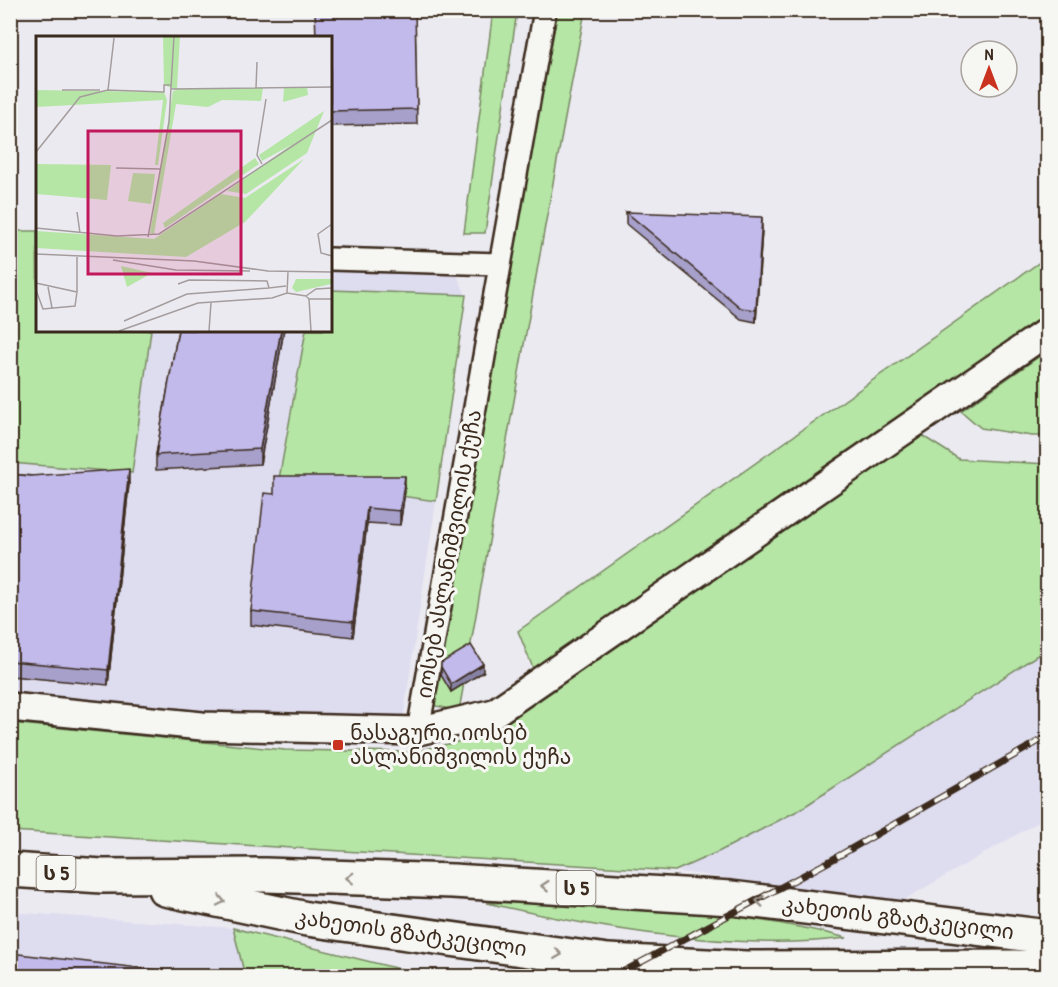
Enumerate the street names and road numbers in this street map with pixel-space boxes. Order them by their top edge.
street label: იოსებ ასლანიშვილის ქუჩა [409,407,488,700]
road number: ს 5 [36,856,76,890]
road number: ს 5 [556,871,596,905]
street label: კახეთის გზატკეცილი [780,889,1016,946]
street label: კახეთის გზატკეცილი [293,902,529,963]

